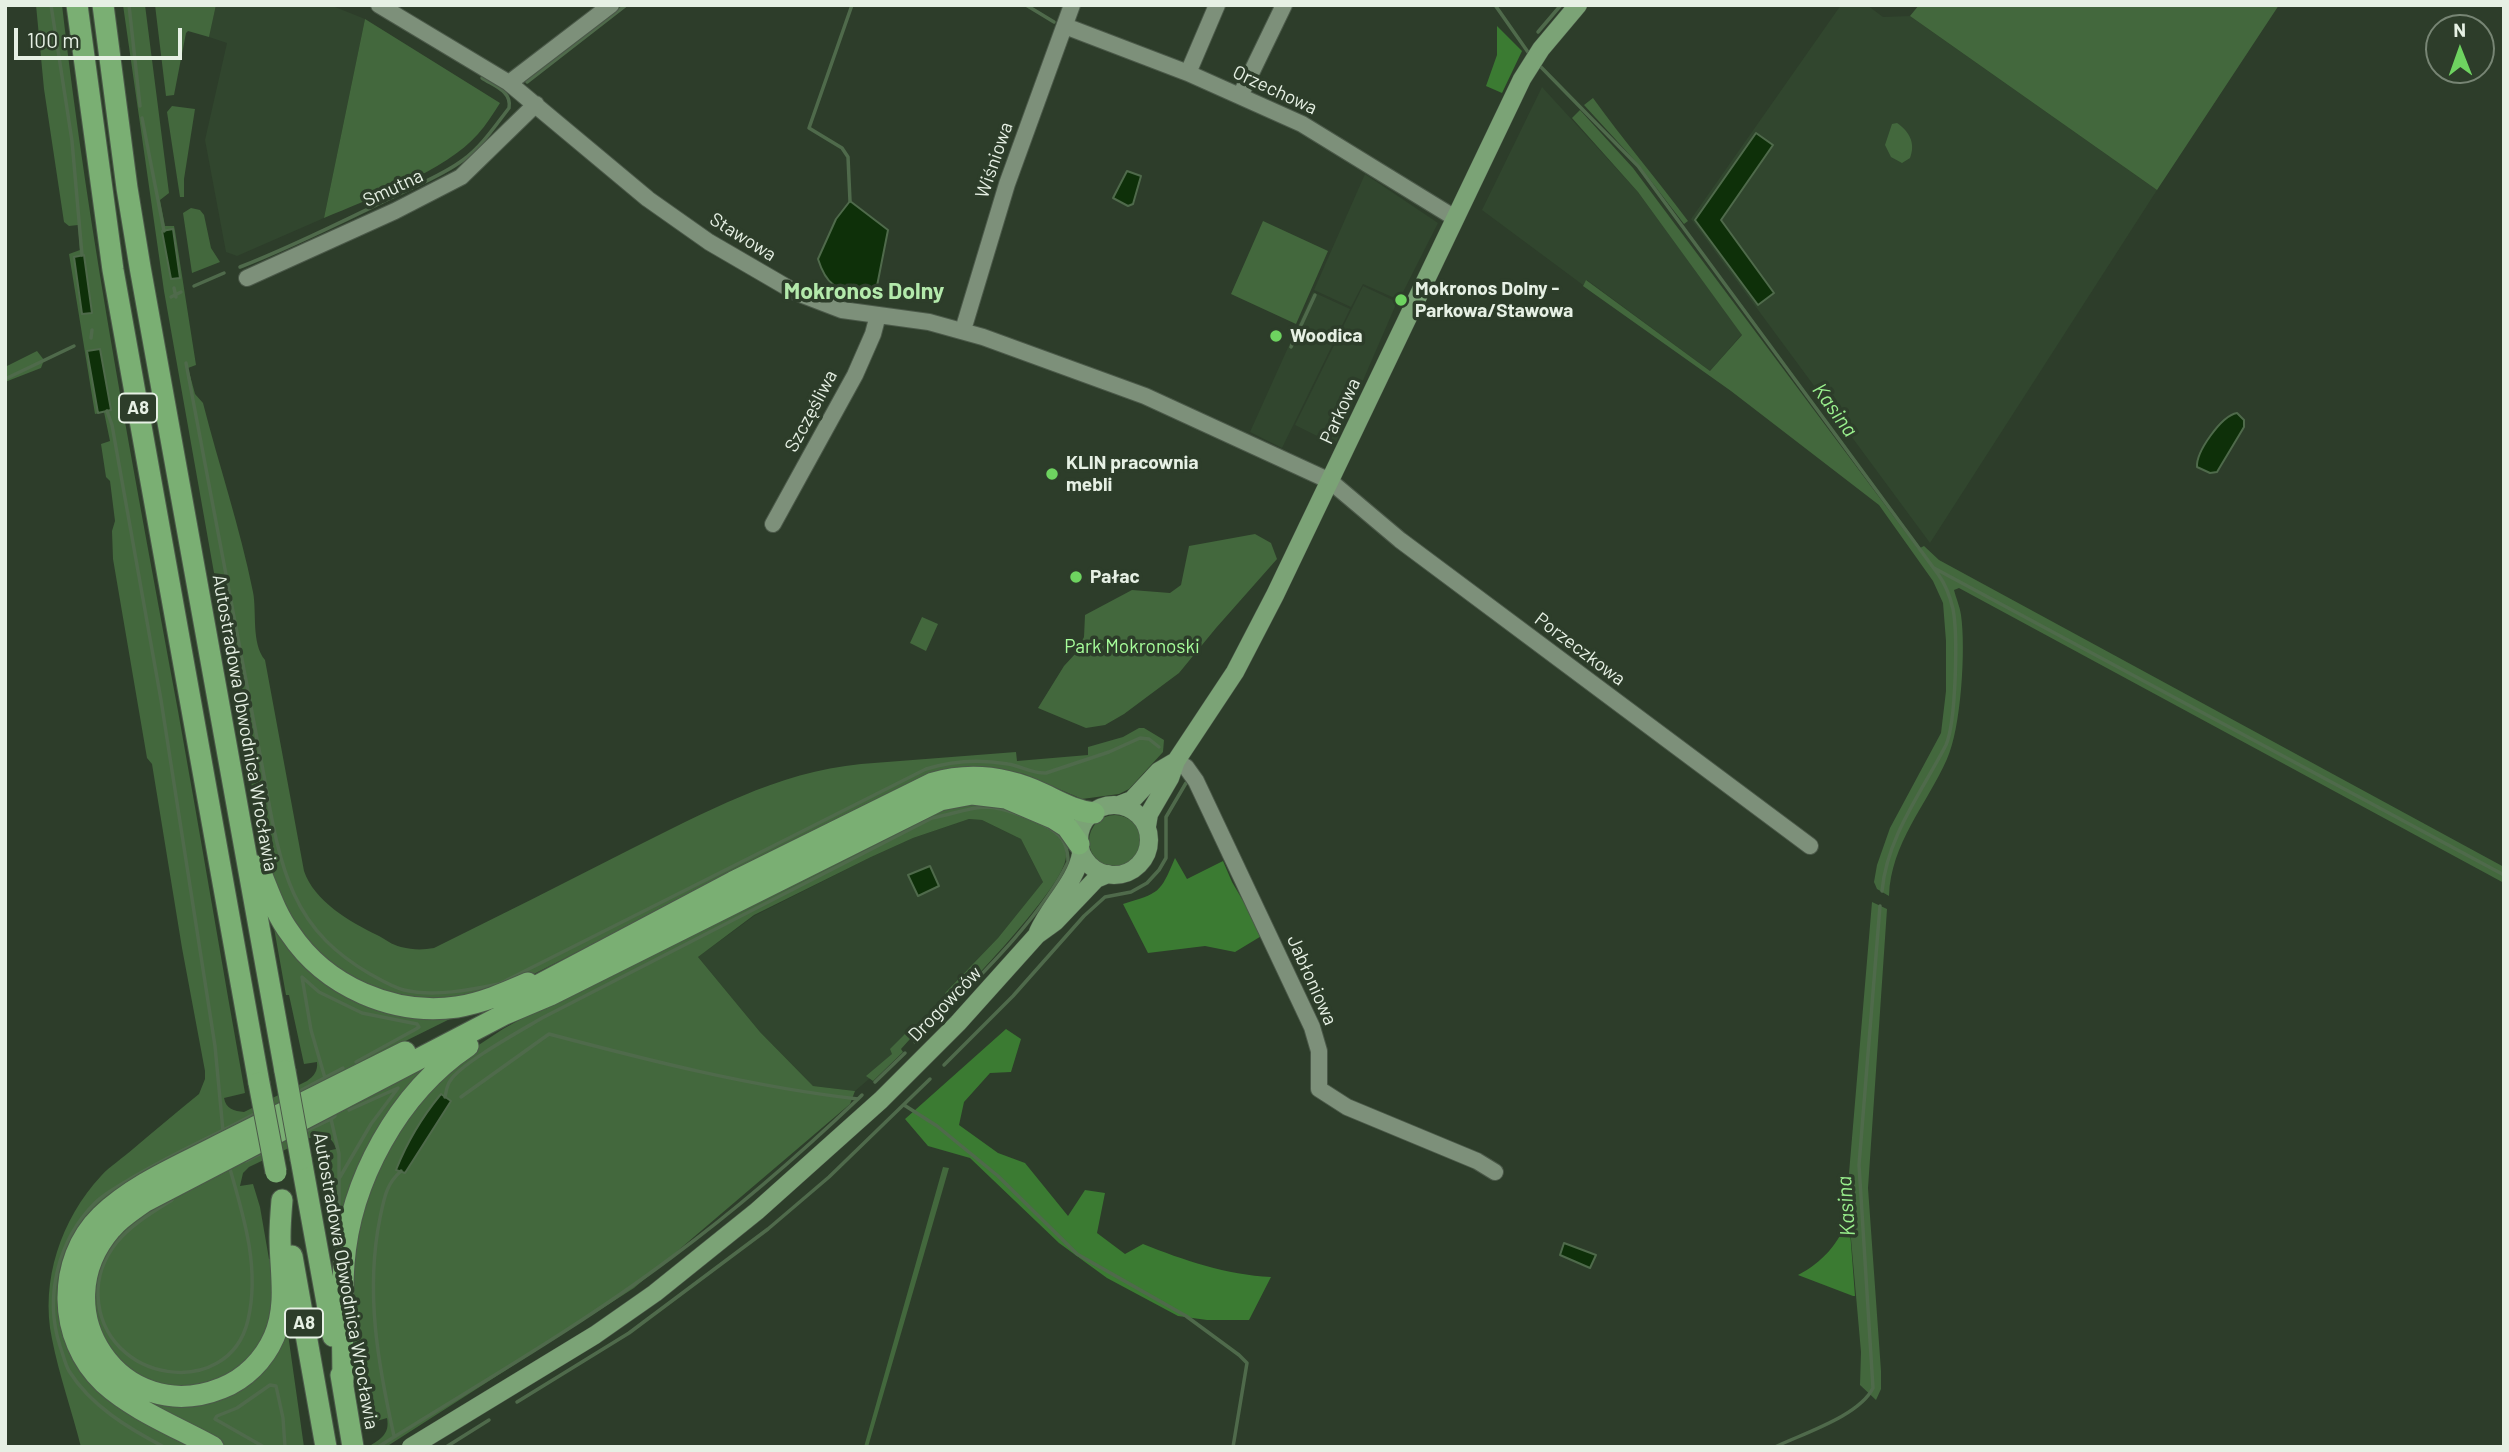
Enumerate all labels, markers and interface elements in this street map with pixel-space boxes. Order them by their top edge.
scale bar [18,14,186,58]
north arrow [2425,14,2495,84]
text: N [2453,18,2466,41]
text: 100 m [27,27,80,52]
street label: Orzechowa [1229,61,1321,119]
street label: Wiśniowa [970,119,1018,201]
street label: Smutna [359,164,427,212]
street label: Stawowa [706,208,780,266]
district label: Mokronos Dolny [784,277,944,305]
place label: Mokronos Dolny - Parkowa/Stawowa [1415,278,1573,322]
marker: Mokronos Dolny - Parkowa/Stawowa [1393,292,1409,308]
place label: Woodica [1290,325,1362,347]
marker: Woodica [1268,328,1284,344]
street label: Szczęśliwa [780,366,842,456]
street label: Parkowa [1315,374,1365,448]
water label: Kasina [1807,378,1863,442]
road number: A8 [119,394,157,422]
place label: KLIN pracownia mebli [1066,452,1198,496]
marker: KLIN pracownia mebli [1044,466,1060,482]
place label: Pałac [1090,566,1140,588]
marker: Pałac [1068,569,1084,585]
street label: Autostradowa Obwodnica Wrocławia [208,573,282,873]
street label: Porzeczkowa [1530,608,1630,690]
park label: Park Mokronoski [1064,636,1200,658]
street label: Jabłoniowa [1282,931,1342,1029]
street label: Drogowców [904,962,986,1046]
street label: Autostradowa Obwodnica Wrocławia [309,1131,383,1431]
water label: Kasina [1831,1175,1861,1237]
road number: A8 [285,1308,323,1338]

